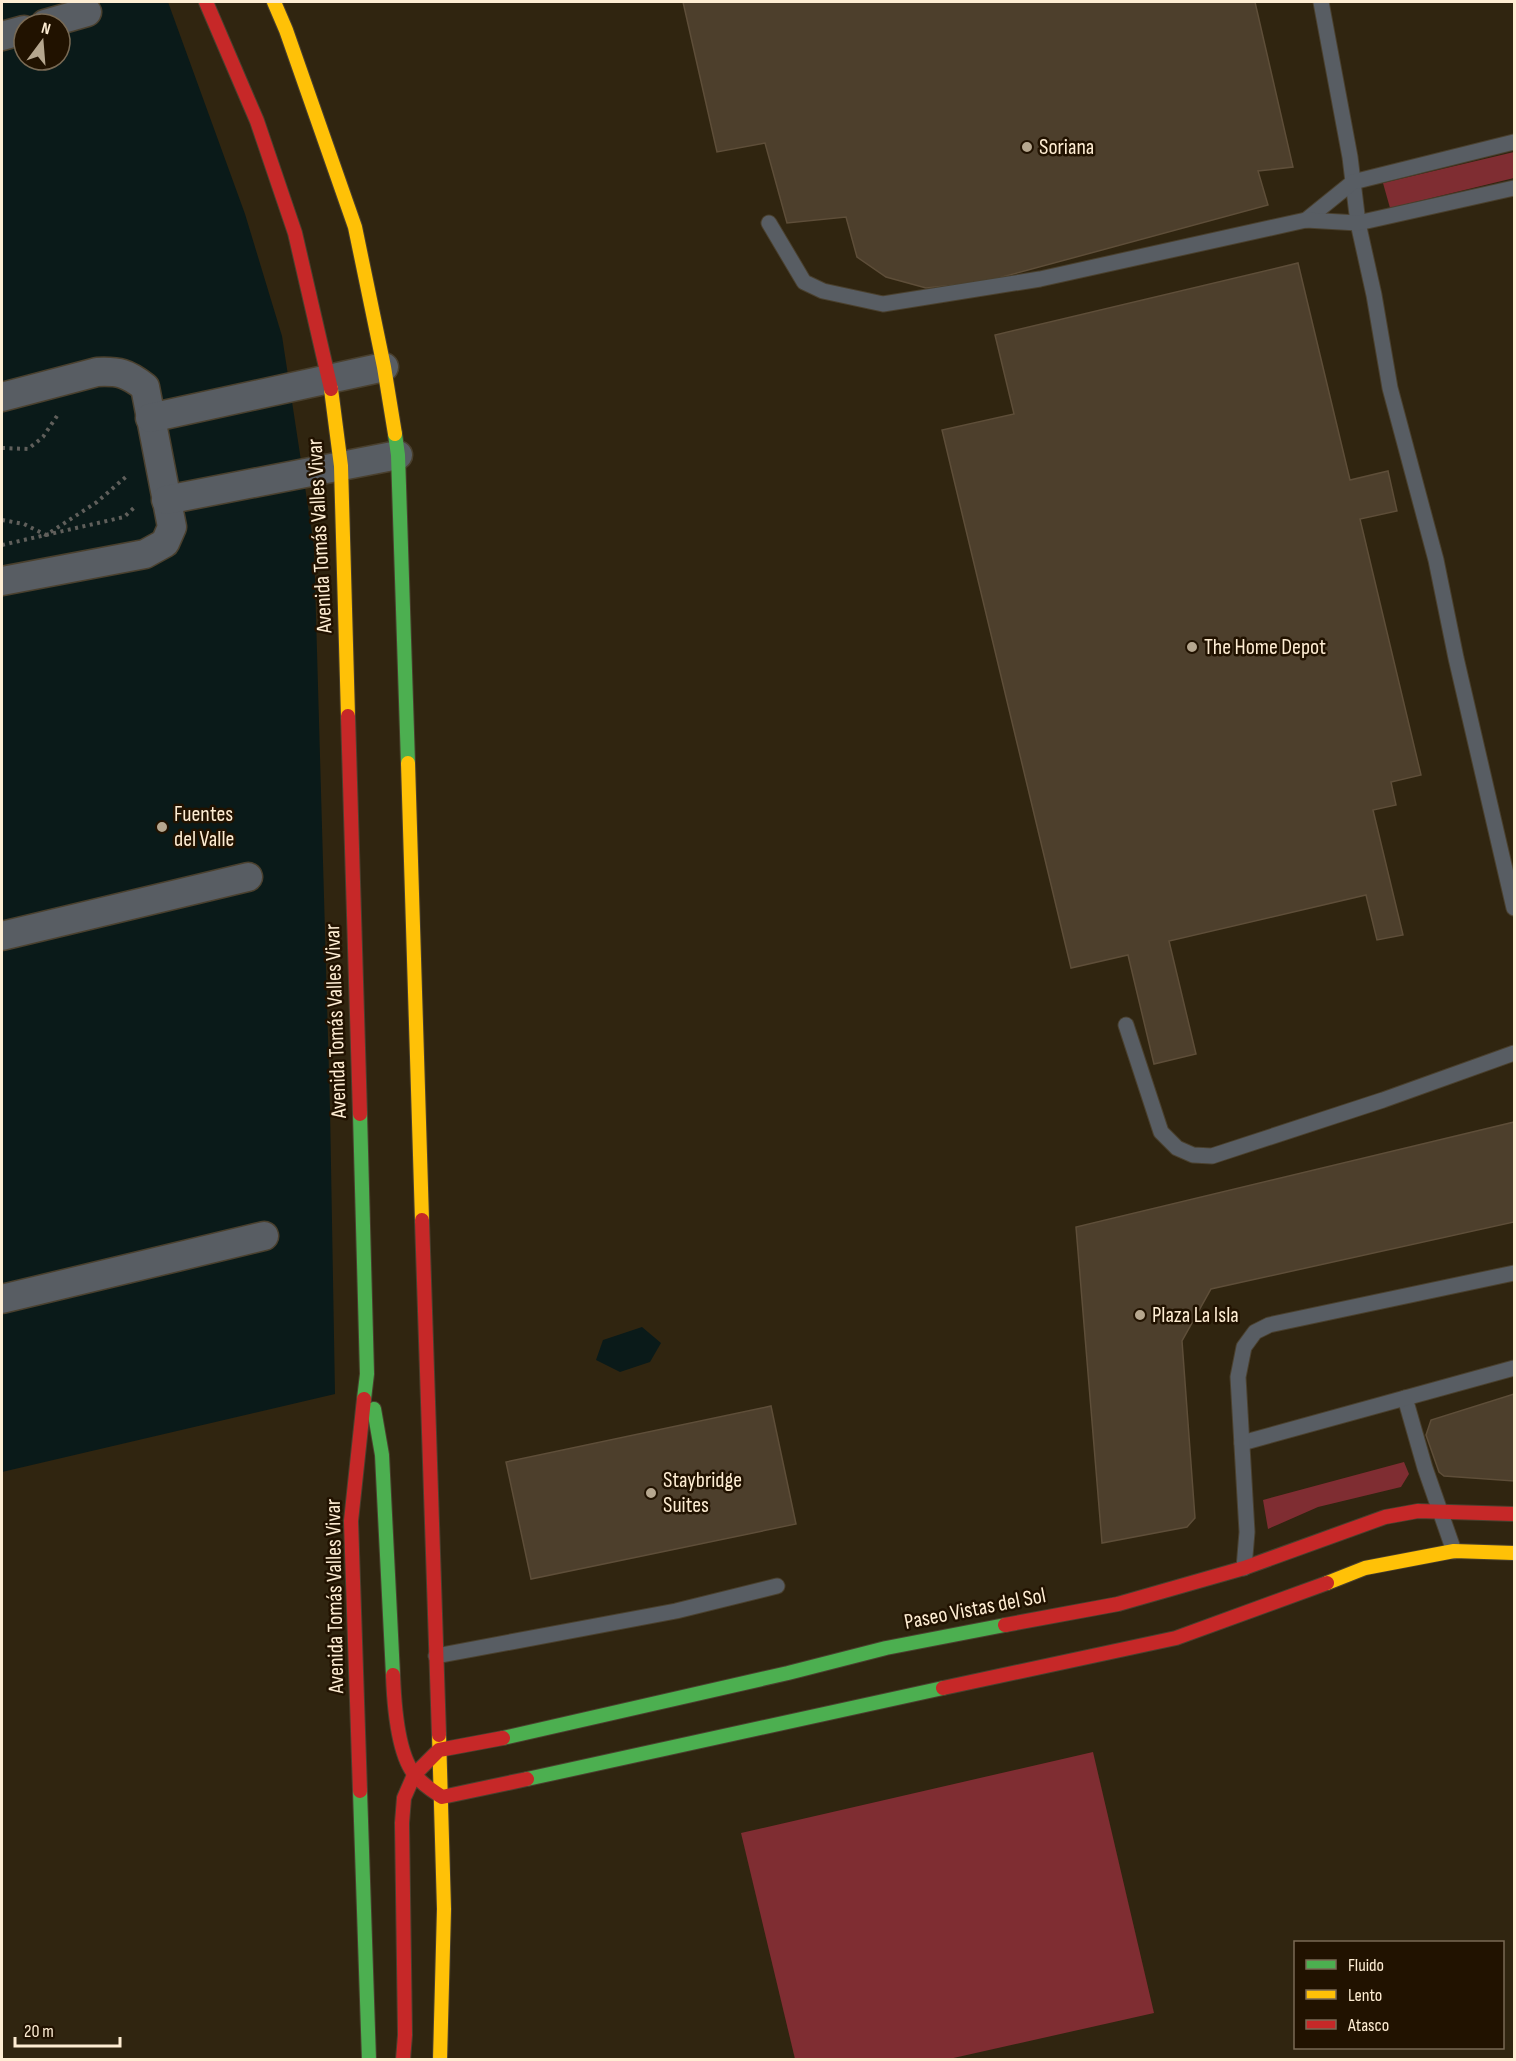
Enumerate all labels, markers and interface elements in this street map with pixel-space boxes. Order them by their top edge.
north arrow [12,12,72,72]
text: N [39,19,52,39]
place label: Soriana [1039,134,1094,161]
marker: Soriana [1020,140,1034,154]
street label: Avenida Tomás Valles Vivar [301,438,339,635]
place label: The Home Depot [1204,634,1326,661]
marker: The Home Depot [1185,640,1199,654]
place label: Fuentes del Valle [174,801,234,853]
marker: Fuentes del Valle [155,820,169,834]
street label: Avenida Tomás Valles Vivar [319,923,353,1120]
place label: Plaza La Isla [1152,1302,1239,1329]
marker: Plaza La Isla [1133,1308,1147,1322]
place label: Staybridge Suites [663,1467,742,1519]
marker: Staybridge Suites [644,1486,658,1500]
street label: Avenida Tomás Valles Vivar [320,1498,350,1695]
street label: Paseo Vistas del Sol [902,1582,1048,1636]
legend [1294,1941,1504,2049]
text: Fluido [1348,1955,1384,1976]
text: Lento [1348,1985,1382,2006]
scale bar [15,2010,120,2048]
text: Atasco [1347,2015,1389,2036]
text: 20 m [24,2021,54,2042]

